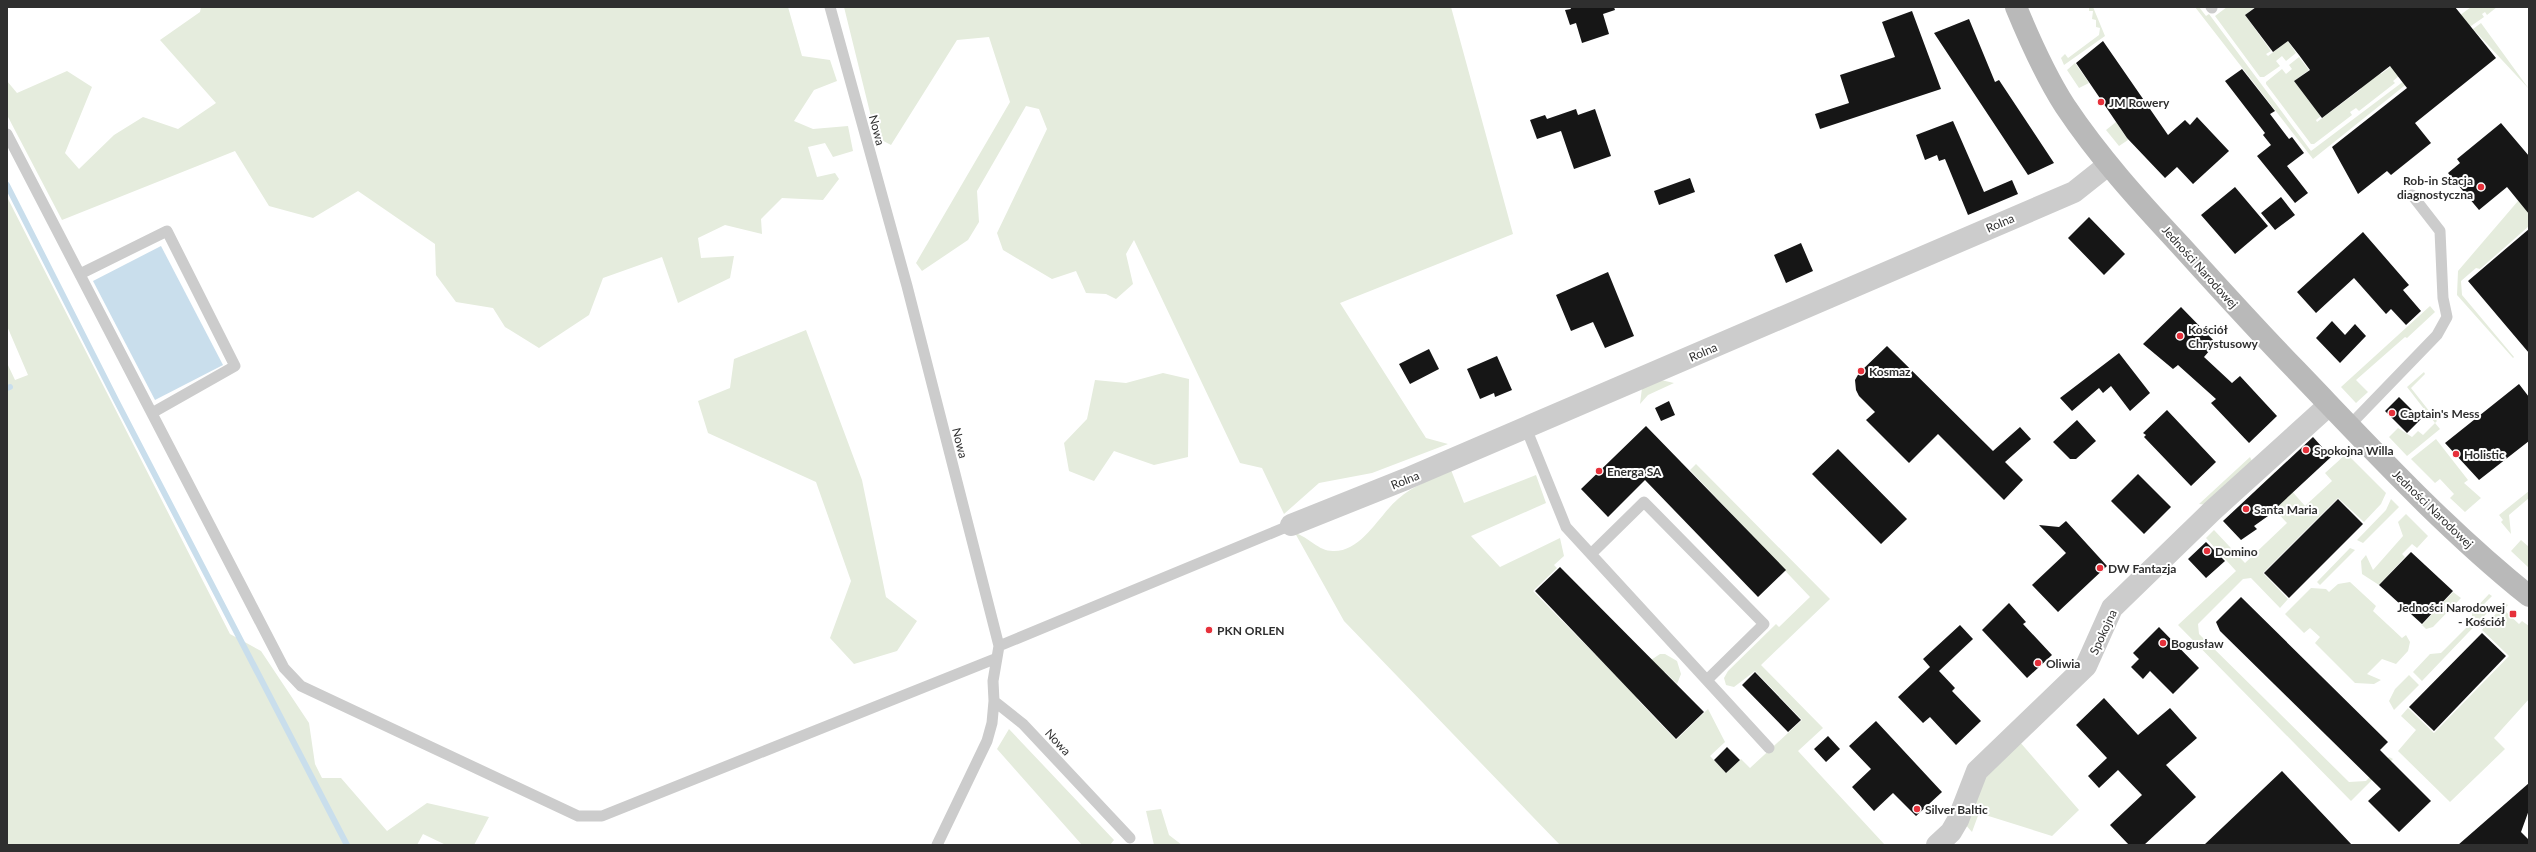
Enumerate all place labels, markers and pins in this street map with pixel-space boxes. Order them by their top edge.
place label: JM Rowery [2109,95,2170,110]
marker: JM Rowery [2096,97,2106,107]
place label: Rob-in Stacja diagnostyczna [2397,173,2473,202]
marker: Rob-in Stacja diagnostyczna [2476,182,2486,192]
place label: Kościół Chrystusowy [2188,322,2259,351]
marker: Kościół Chrystusowy [2175,331,2185,341]
place label: Kosmaz [1869,364,1911,379]
marker: Kosmaz [1856,366,1866,376]
place label: Captain's Mess [2400,406,2480,421]
marker: Captain's Mess [2387,408,2397,418]
place label: Spokojna Willa [2314,443,2394,458]
marker: Spokojna Willa [2301,445,2311,455]
place label: Holistic [2464,447,2505,462]
marker: Holistic [2451,449,2461,459]
place label: Energa SA [1607,464,1662,479]
marker: Energa SA [1594,466,1604,476]
place label: Santa Maria [2254,502,2318,517]
marker: Santa Maria [2241,504,2251,514]
place label: Domino [2215,544,2258,559]
marker: Domino [2202,546,2212,556]
place label: DW Fantazja [2108,561,2176,576]
marker: DW Fantazja [2095,563,2105,573]
place label: Jedności Narodowej - Kościół [2397,600,2505,629]
marker: Jedności Narodowej - Kościół [2508,609,2518,619]
place label: PKN ORLEN [1217,623,1285,638]
marker: PKN ORLEN [1204,625,1214,635]
place label: Bogusław [2171,636,2224,651]
marker: Bogusław [2158,638,2168,648]
place label: Oliwia [2046,656,2080,671]
marker: Oliwia [2033,658,2043,668]
place label: Silver Baltic [1925,802,1988,817]
marker: Silver Baltic [1912,804,1922,814]

